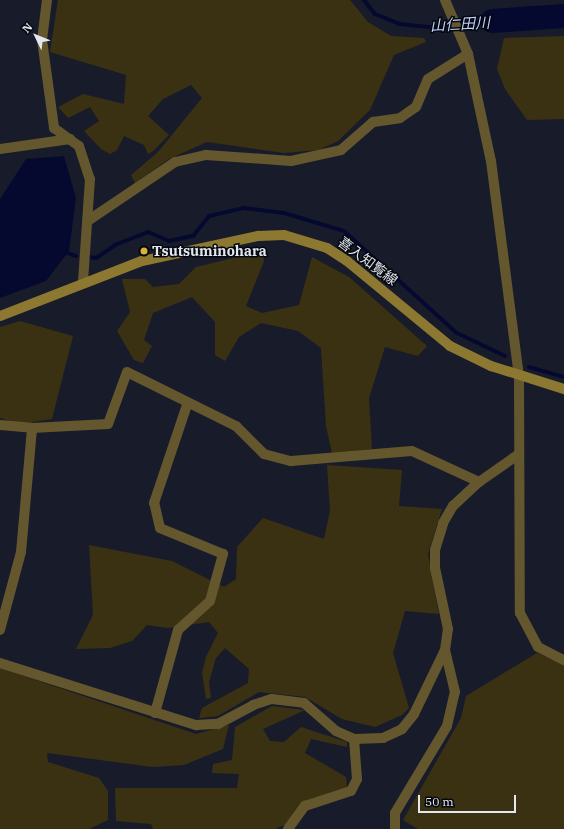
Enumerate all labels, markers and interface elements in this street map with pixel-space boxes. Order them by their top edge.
water label: 山仁田川 [430,13,490,35]
north arrow [16,16,56,56]
text: N [19,20,35,36]
street label: 喜入知覧線 [335,233,401,289]
place label: Tsutsuminohara [152,243,267,259]
marker: Tsutsuminohara [139,246,149,256]
scale bar [420,787,518,813]
text: 50 m [425,794,454,809]

